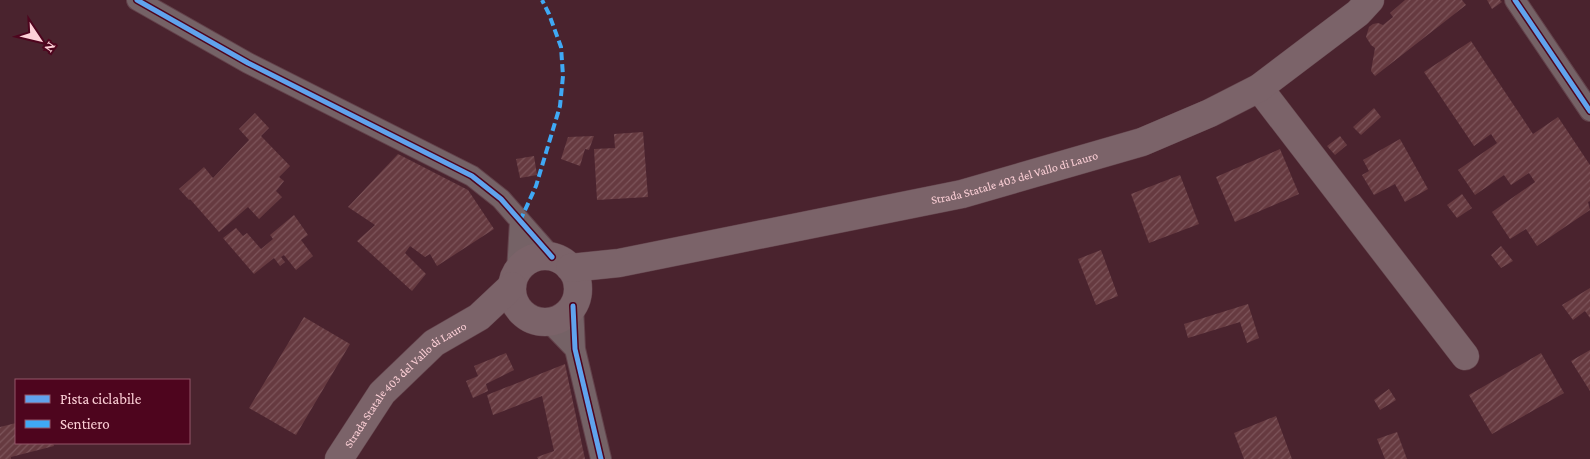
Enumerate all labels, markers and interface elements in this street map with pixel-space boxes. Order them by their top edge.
north arrow [15,15,65,65]
text: N [41,39,60,56]
street label: Strada Statale 403 del Vallo di Lauro [930,148,1100,207]
street label: Strada Statale 403 del Vallo di Lauro [341,319,469,450]
legend [15,379,190,444]
text: Pista ciclabile [60,391,142,407]
text: Sentiero [60,416,110,432]

